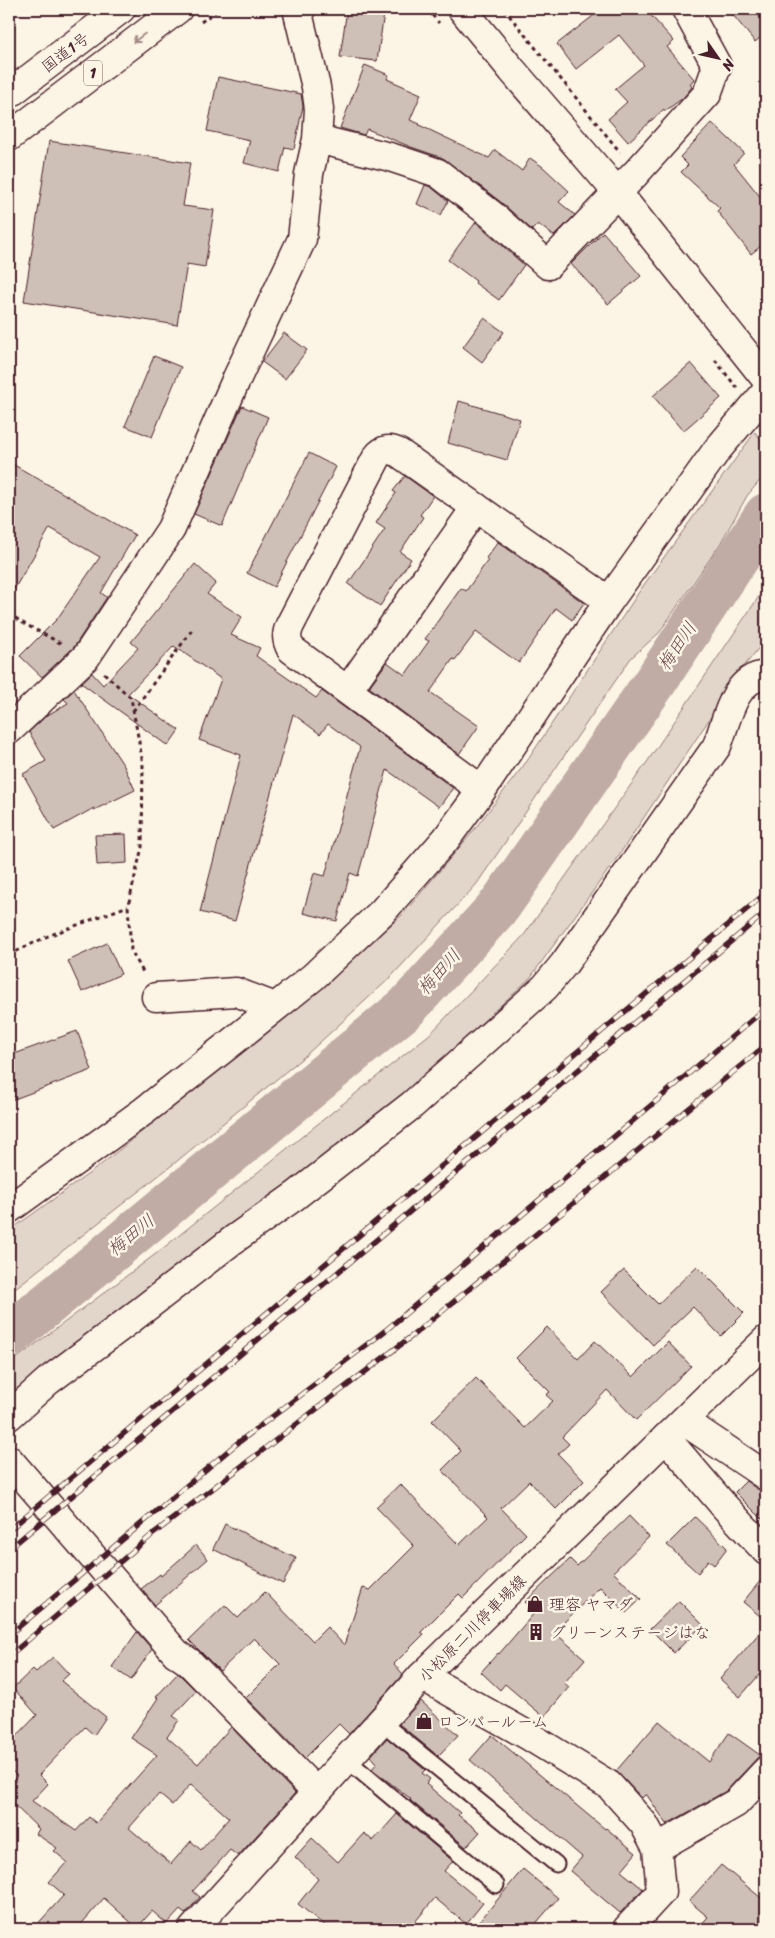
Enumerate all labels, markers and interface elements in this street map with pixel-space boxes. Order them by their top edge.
street label: 国道1号 [37,28,93,76]
north arrow [692,32,742,82]
one-way arrow [132,33,146,43]
text: N [715,53,742,76]
road number: 1 [84,60,102,86]
water label: 梅田川 [649,615,705,677]
water label: 梅田川 [409,941,469,1003]
water label: 梅田川 [100,1206,162,1264]
street label: 小松原二川停車場線 [411,1567,534,1690]
place label: 理容 ヤマダ [549,1590,633,1619]
shop icon: 理容 ヤマダ [525,1594,545,1614]
place label: グリーンステージはな [550,1618,710,1647]
building icon: グリーンステージはな [526,1622,546,1642]
place label: ロンパールーム [438,1707,548,1736]
shop icon: ロンパールーム [414,1711,434,1731]

